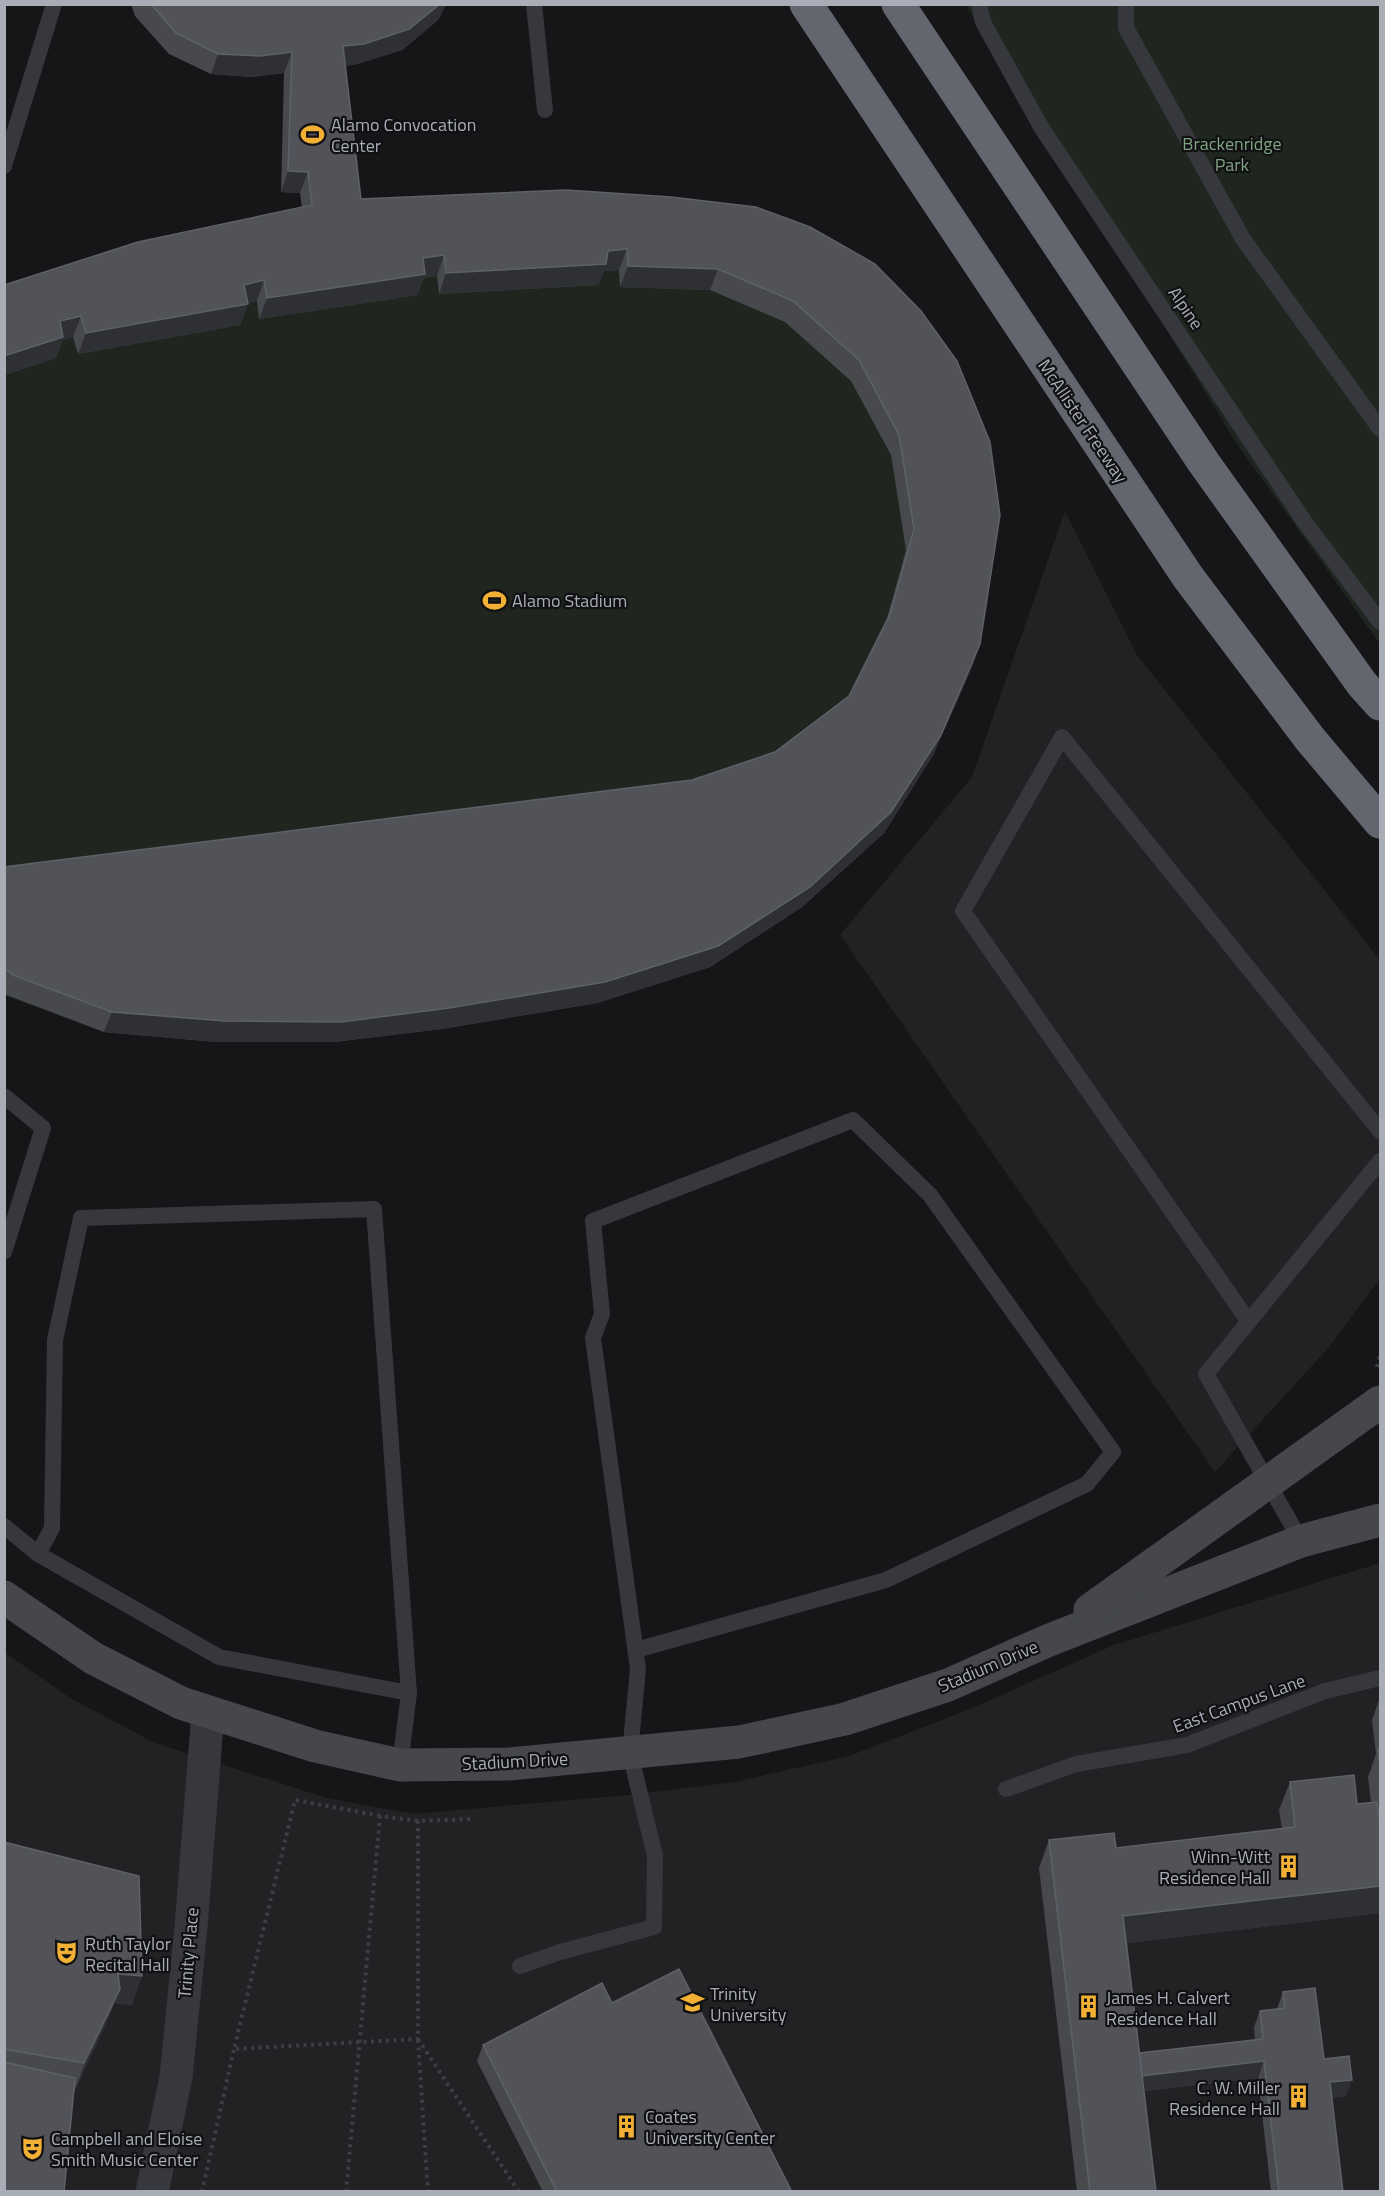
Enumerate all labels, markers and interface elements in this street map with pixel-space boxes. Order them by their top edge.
place label: Alamo Convocation Center [331,111,476,159]
sports icon: Alamo Convocation Center [300,121,326,147]
park label: Brackenridge Park [1182,130,1282,178]
street label: Alpine [1162,281,1210,335]
street label: McAllister Freeway [1031,354,1135,489]
sports icon: Alamo Stadium [481,587,507,613]
place label: Alamo Stadium [512,587,627,614]
street label: Stadium Drive [934,1633,1042,1699]
street label: East Campus Lane [1169,1667,1309,1739]
street label: Stadium Drive [461,1745,569,1777]
place label: Winn-Witt Residence Hall [1159,1843,1271,1891]
building icon: Winn-Witt Residence Hall [1275,1853,1301,1879]
street label: Trinity Place [171,1906,205,2000]
place label: Ruth Taylor Recital Hall [85,1930,171,1978]
theatre icon: Ruth Taylor Recital Hall [54,1940,80,1966]
place label: Trinity University [710,1980,787,2028]
place label: James H. Calvert Residence Hall [1106,1984,1230,2032]
school or university icon: Trinity University [679,1990,705,2016]
building icon: James H. Calvert Residence Hall [1075,1994,1101,2020]
place label: C. W. Miller Residence Hall [1169,2074,1280,2122]
building icon: C. W. Miller Residence Hall [1285,2084,1311,2110]
place label: Coates University Center [645,2103,775,2151]
building icon: Coates University Center [614,2113,640,2139]
place label: Campbell and Eloise Smith Music Center [51,2125,202,2173]
theatre icon: Campbell and Eloise Smith Music Center [20,2135,46,2161]

